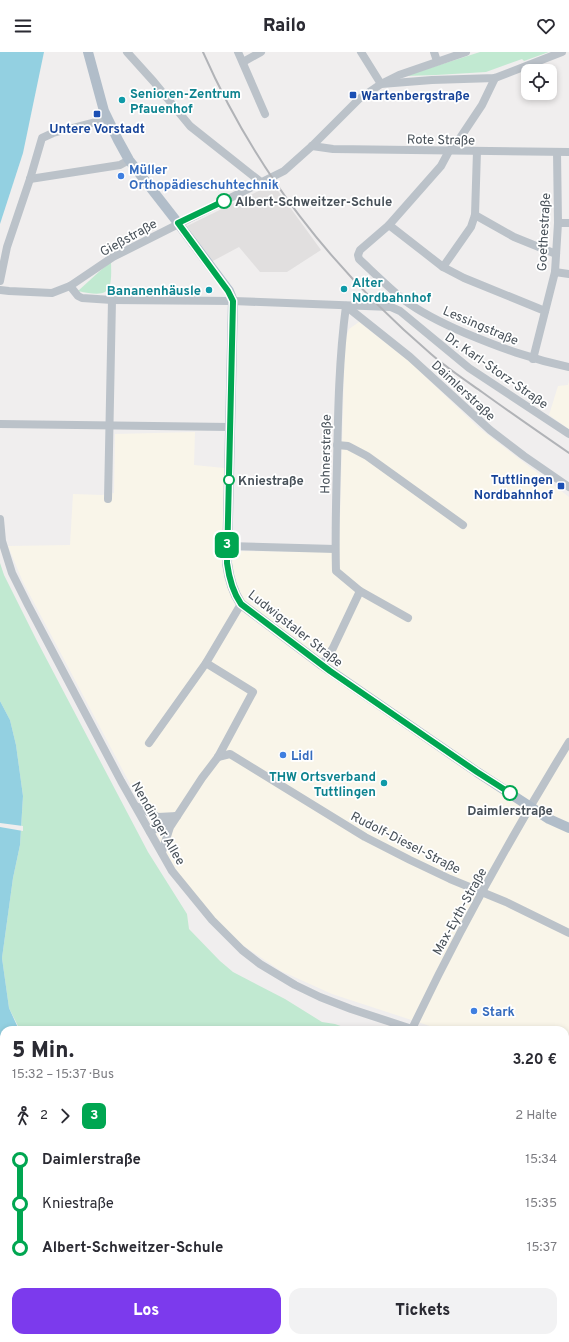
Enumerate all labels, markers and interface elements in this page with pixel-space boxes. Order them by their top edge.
icon: menu [12,15,34,37]
text: Railo [263,15,306,38]
icon: heart [535,15,557,37]
map controls [521,64,557,100]
button: locate [521,64,557,100]
place label: Senioren-Zentrum Pfauenhof [130,87,241,118]
place label: Wartenbergstraße [361,89,470,105]
marker: Wartenbergstraße [348,90,358,100]
marker: Senioren-Zentrum Pfauenhof [117,95,127,105]
marker: Untere Vorstadt [92,109,102,119]
place label: Untere Vorstadt [49,122,145,138]
street label: Rote Straße [407,132,475,150]
place label: Müller Orthopädieschuhtechnik [129,163,279,194]
marker: Müller Orthopädieschuhtechnik [116,171,126,181]
marker: Albert-Schweitzer-Schule [216,193,232,209]
street label: Goethestraße [535,193,555,272]
place label: Albert-Schweitzer-Schule [235,195,392,211]
street label: Gießstraße [98,217,160,261]
place label: Alter Nordbahnhof [352,276,431,307]
place label: Bananenhäusle [107,284,201,300]
marker: Alter Nordbahnhof [339,284,349,294]
marker: Bananenhäusle [204,285,214,295]
street label: Lessingstraße [440,304,520,350]
street label: Dr. Karl-Storz-Straße [441,330,551,413]
street label: Daimlerstraße [427,358,498,425]
street label: Hohnerstraße [318,414,336,494]
place label: Tuttlingen Nordbahnhof [474,473,553,504]
marker: Kniestraße [223,474,235,486]
place label: Kniestraße [238,474,304,490]
marker: Tuttlingen Nordbahnhof [556,481,566,491]
line badge: 3 [214,532,240,558]
text: 3 [223,536,231,553]
street label: Ludwigstaler Straße [244,588,345,672]
place label: Lidl [291,749,313,765]
marker: Lidl [278,750,288,760]
place label: THW Ortsverband Tuttlingen [269,770,376,801]
marker: THW Ortsverband Tuttlingen [379,778,389,788]
street label: Nendinger Allee [127,779,188,869]
marker: Daimlerstraße [502,785,518,801]
place label: Daimlerstraße [467,804,553,820]
street label: Rudolf-Diesel-Straße [347,809,463,878]
street label: Max-Eyth-Straße [430,865,491,958]
place label: Stark [482,1005,515,1021]
marker: Stark [469,1006,479,1016]
text: 5 Min. [12,1038,74,1065]
text: 3.20 € [512,1051,557,1070]
text: 15:32 – 15:37 · Bus [12,1067,114,1083]
icon: walk [12,1105,34,1127]
icon: forward [54,1105,76,1127]
text: 3 [90,1107,98,1124]
text: 2 [40,1108,48,1124]
text: 2 Halte [515,1108,557,1124]
text: Daimlerstraße [42,1151,141,1170]
text: 15:34 [525,1152,557,1168]
text: Kniestraße [42,1195,114,1214]
text: 15:35 [525,1196,557,1212]
text: Albert-Schweitzer-Schule [42,1239,223,1258]
text: 15:37 [527,1240,557,1256]
button: Los [12,1288,281,1334]
button: Tickets [289,1288,557,1334]

